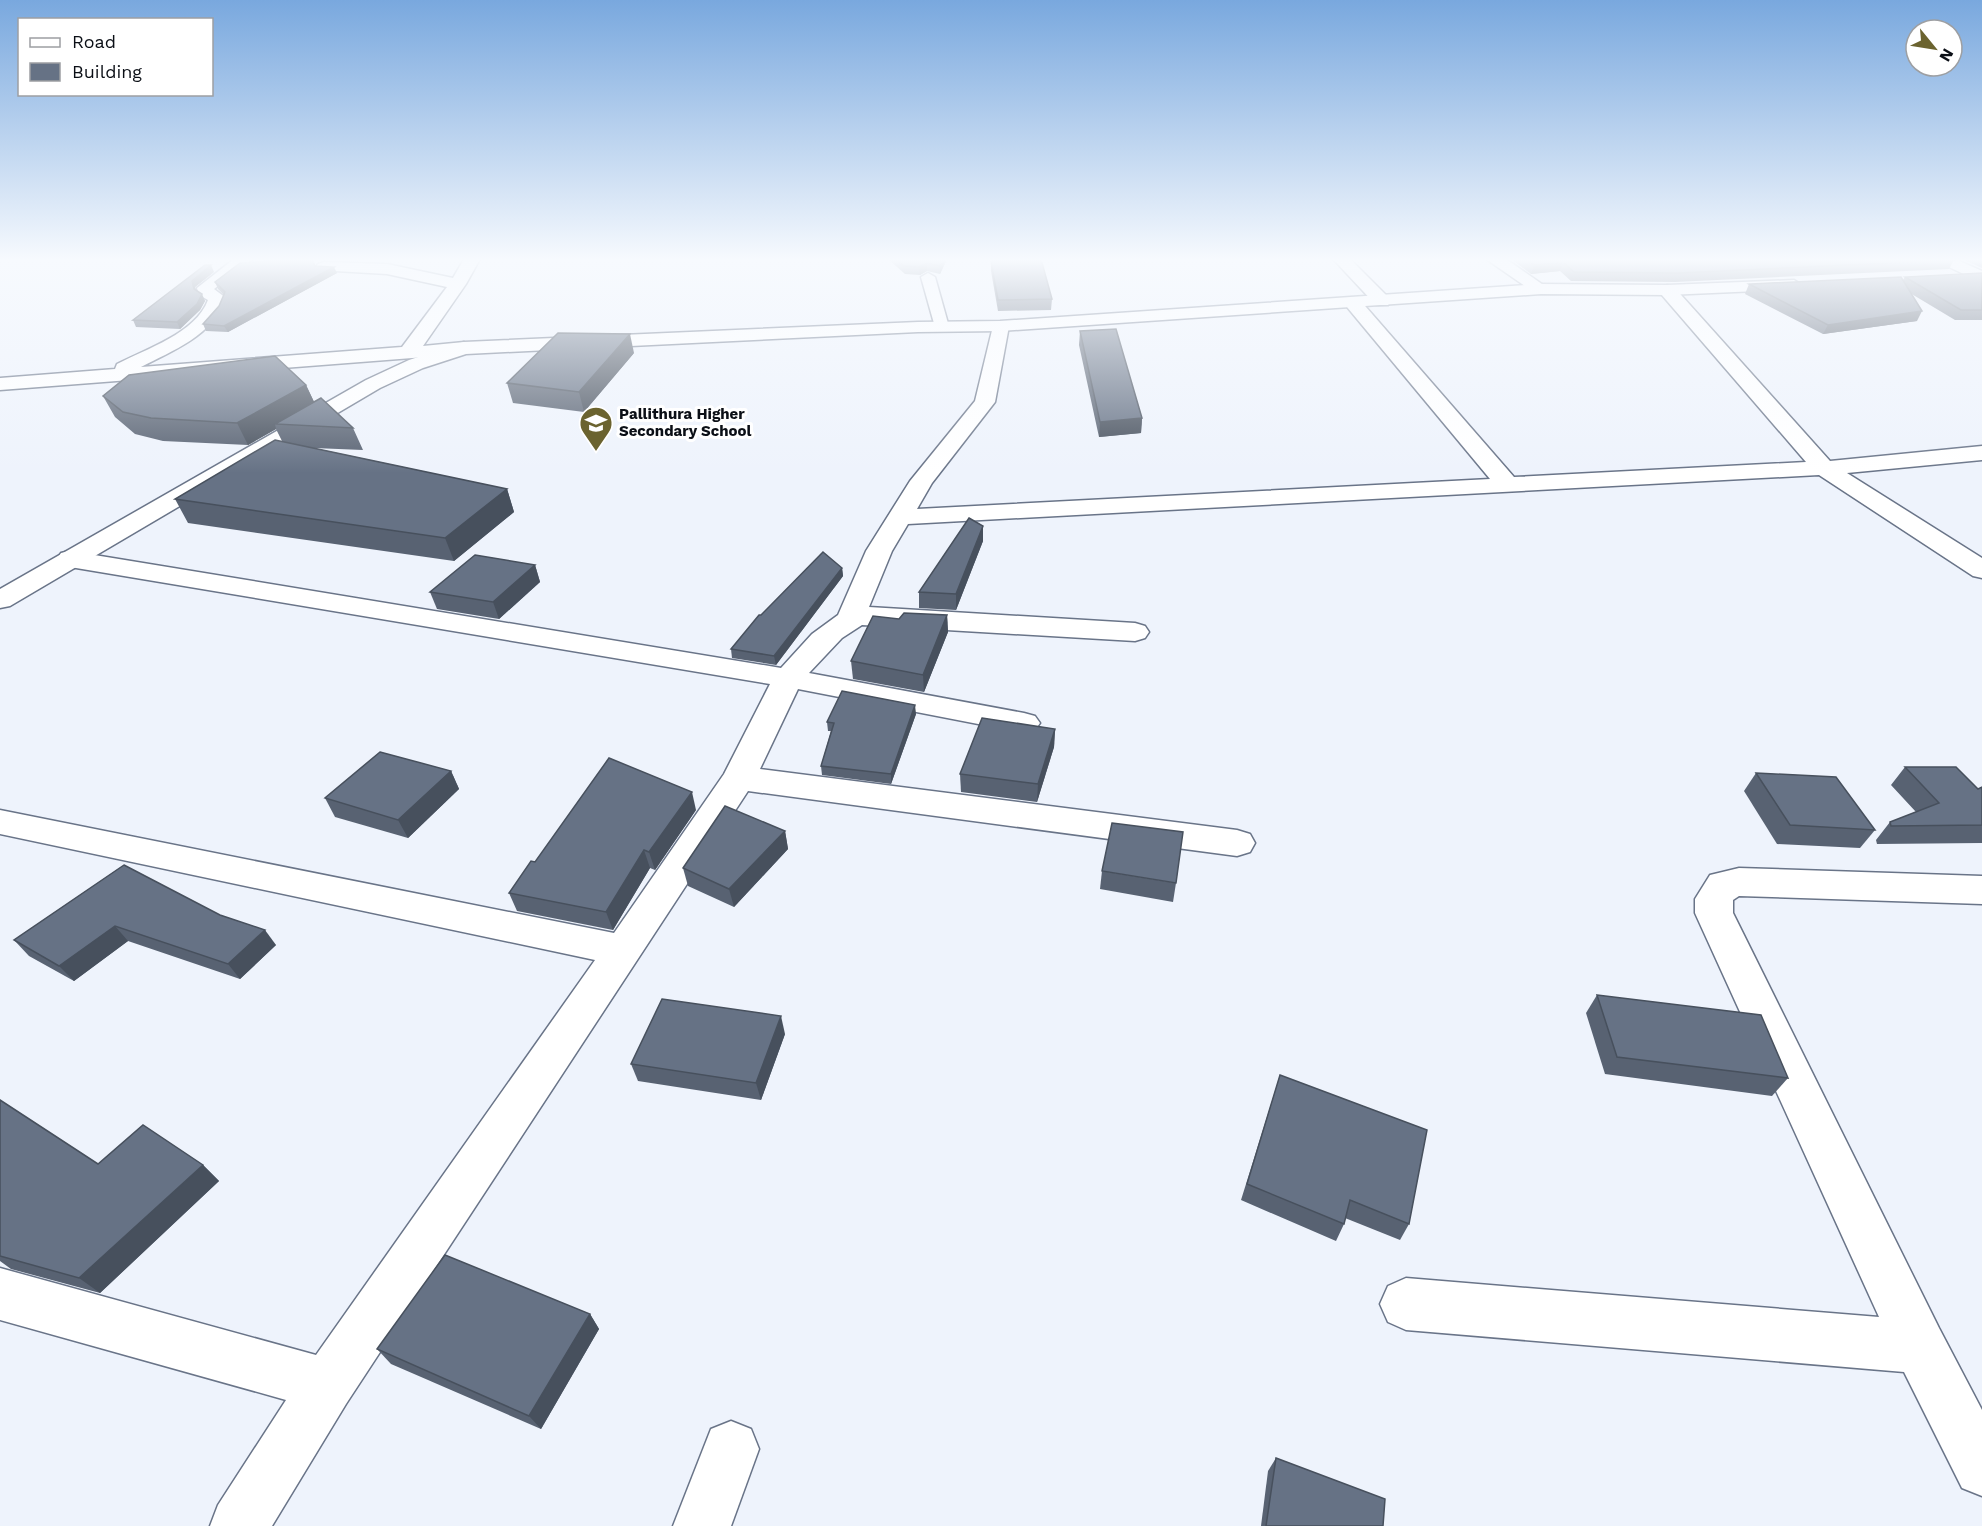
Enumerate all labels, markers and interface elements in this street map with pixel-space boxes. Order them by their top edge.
legend [18,18,213,96]
north arrow [1904,18,1964,78]
text: Road [72,31,116,52]
text: N [1935,45,1958,65]
text: Building [72,61,142,82]
school or university icon: Pallithura Higher Secondary School [578,405,614,452]
place label: Pallithura Higher Secondary School [619,405,752,440]

